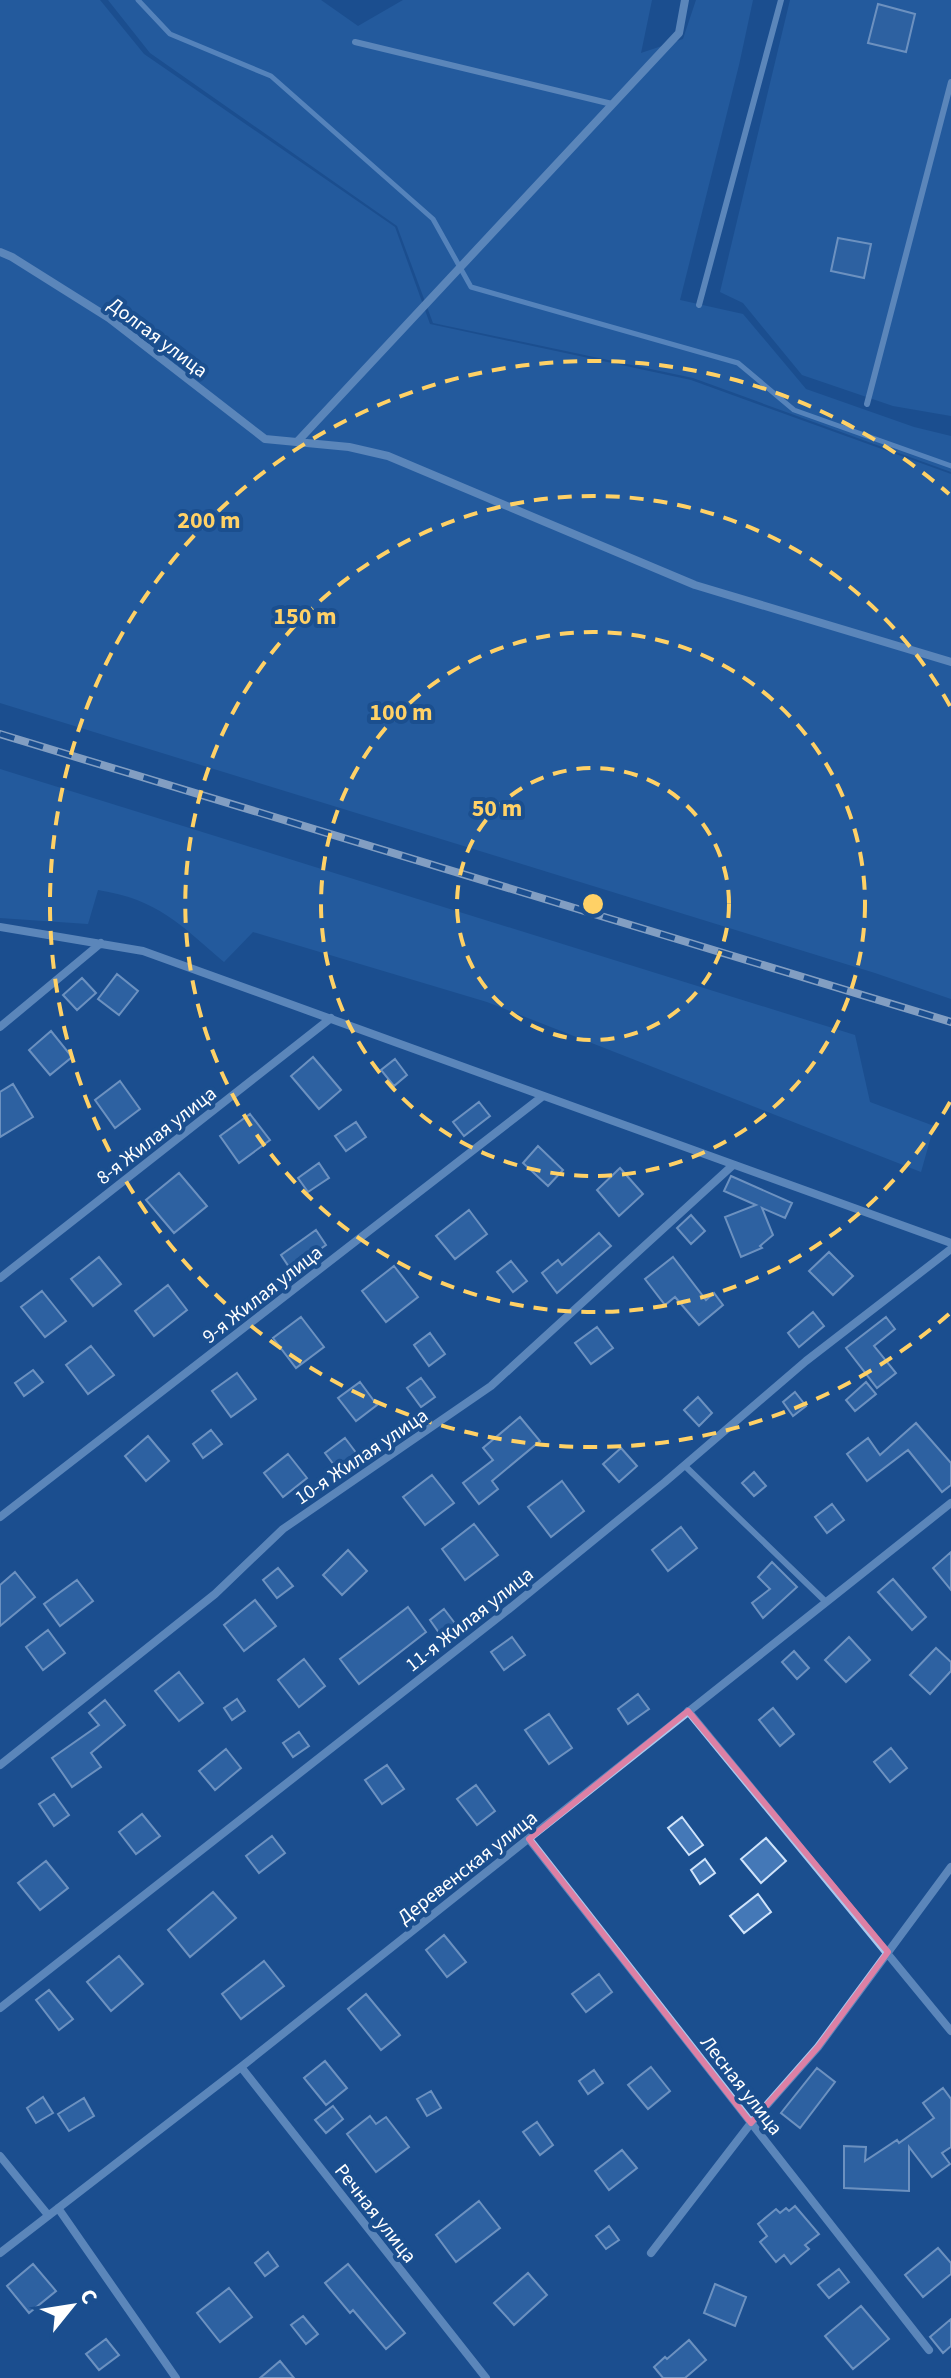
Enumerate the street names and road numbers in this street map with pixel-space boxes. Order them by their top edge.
street label: Долгая улица [102,291,213,385]
street label: 8-я Жилая улица [91,1080,223,1192]
street label: 9-я Жилая улица [197,1239,329,1351]
street label: 10-я Жилая улица [289,1402,434,1512]
street label: 11-я Жилая улица [400,1561,540,1679]
street label: Деревенская улица [392,1804,544,1931]
street label: Лесная улица [693,2030,789,2141]
street label: Речная улица [328,2158,423,2269]

